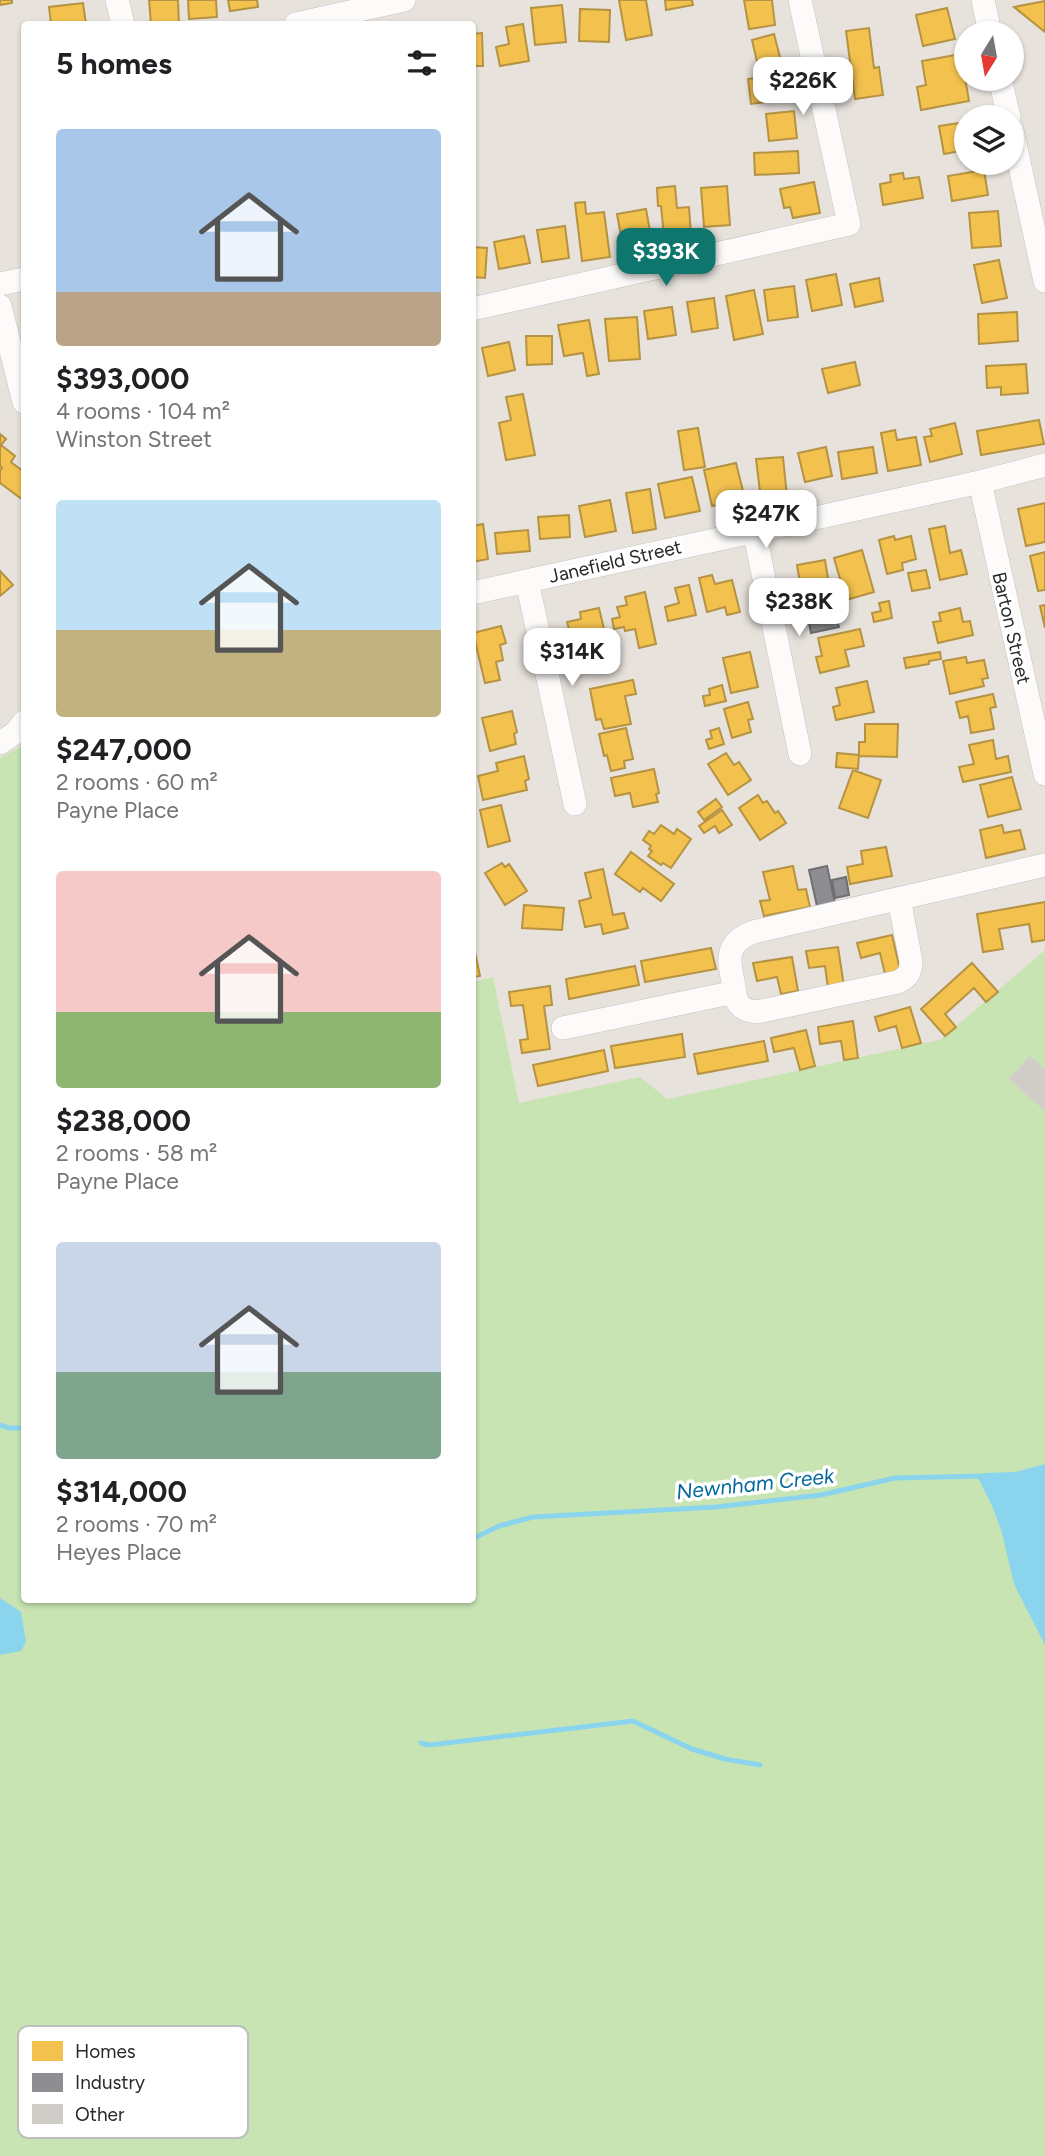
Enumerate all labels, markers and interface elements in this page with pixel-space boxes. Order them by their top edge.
north arrow [954,21,1024,91]
map controls [954,21,1024,175]
icon: filters [403,44,441,82]
text: 5 homes [56,45,172,82]
pin: $226K [754,58,852,117]
text: $226K [769,66,837,94]
button: layers [954,105,1024,175]
icon: home [186,174,312,300]
pin: $393K [617,229,715,288]
text: $393K [633,237,699,265]
text: $393,000 [56,360,189,397]
text: 4 rooms · 104 m² [56,397,230,425]
text: Winston Street [56,425,212,453]
pin: $247K [717,490,815,550]
text: $247K [732,499,800,527]
street label: Janefield Street [547,535,684,588]
icon: home [186,545,312,671]
street label: Barton Street [987,570,1036,686]
pin: $238K [750,578,848,638]
text: $238K [765,587,833,615]
pin: $314K [523,628,621,688]
text: $314K [539,637,605,665]
text: $247,000 [56,731,192,768]
text: 2 rooms · 60 m² [56,768,218,796]
text: Payne Place [56,796,179,824]
icon: home [186,916,312,1042]
text: $238,000 [56,1102,191,1139]
text: 2 rooms · 58 m² [56,1139,217,1167]
text: Payne Place [56,1167,179,1195]
icon: home [186,1287,312,1413]
water label: Newnham Creek [675,1463,836,1504]
text: $314,000 [56,1473,187,1510]
text: 2 rooms · 70 m² [56,1510,217,1538]
text: Heyes Place [56,1538,181,1566]
legend [18,2026,248,2138]
text: Homes [75,2040,136,2063]
text: Industry [75,2071,145,2094]
text: Other [75,2103,125,2126]

